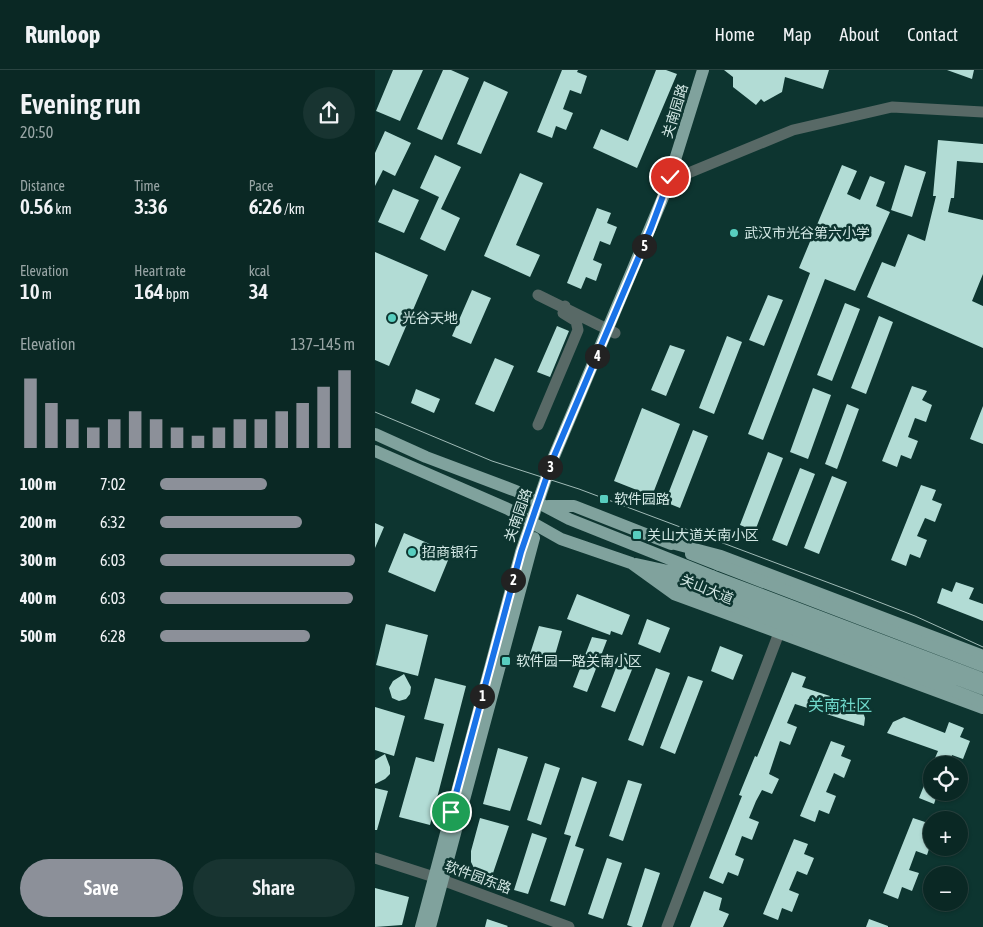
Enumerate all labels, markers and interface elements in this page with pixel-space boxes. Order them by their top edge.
text: Runloop [25,21,100,48]
text: Home [715,24,755,45]
text: Map [783,24,812,45]
text: About [840,24,879,45]
text: Contact [907,24,958,45]
street label: 关南园路 [659,82,691,140]
button: share [303,87,355,139]
text: Evening run [20,88,141,120]
text: 20:50 [20,123,53,141]
pin [649,156,691,198]
icon: check [656,163,684,191]
text: Distance [20,178,65,194]
text: Time [134,178,160,194]
text: Pace [249,178,273,194]
text: 0.56 [20,194,53,218]
text: 3:36 [134,194,168,218]
text: 6:26 [249,194,282,218]
text: km [53,201,72,217]
text: /km [282,201,305,217]
place label: 武汉市光谷第六小学 [744,225,870,241]
marker: 武汉市光谷第六小学 [728,227,740,239]
pin: 5 [631,234,657,258]
text: 5 [641,238,648,254]
text: Elevation [20,263,69,279]
text: Heart rate [134,263,186,279]
text: kcal [249,263,270,279]
text: 10 [20,279,40,303]
text: 164 [134,279,164,303]
text: 34 [249,279,268,303]
text: m [40,286,52,302]
text: bpm [164,286,189,302]
place label: 光谷天地 [402,310,458,326]
marker: 光谷天地 [386,312,398,324]
text: Elevation [20,335,75,353]
text: 137–145 m [291,335,355,353]
pin: 4 [585,344,609,368]
text: 4 [594,348,601,364]
pin: 3 [537,454,563,480]
text: 3 [547,459,554,475]
text: 100 m [20,475,56,493]
text: 7:02 [100,475,126,493]
street label: 关南园路 [501,486,535,544]
place label: 软件园路 [614,491,670,507]
marker: 软件园路 [598,493,610,505]
text: 200 m [20,513,56,531]
text: 6:32 [100,513,125,531]
place label: 关山大道关南小区 [647,527,759,543]
marker: 关山大道关南小区 [631,529,643,541]
place label: 招商银行 [422,544,478,560]
marker: 招商银行 [406,546,418,558]
text: 300 m [20,551,56,569]
text: 6:03 [100,551,126,569]
pin: 2 [501,568,525,592]
street label: 关山大道 [678,571,736,607]
text: 2 [510,572,517,588]
text: 400 m [20,589,56,607]
text: 6:03 [100,589,126,607]
text: 500 m [20,627,56,645]
text: 6:28 [100,627,125,645]
place label: 软件园一路关南小区 [516,653,642,669]
marker: 软件园一路关南小区 [500,655,512,667]
pin: 1 [469,684,495,708]
text: 1 [479,688,486,704]
district label: 关南社区 [808,696,872,714]
map controls [923,756,968,911]
button: locate [923,756,968,801]
pin [430,791,472,833]
icon: arrive [437,798,465,826]
button: + [923,811,968,856]
street label: 软件园东路 [442,858,514,896]
button: Save [20,859,183,917]
button: Share [193,859,355,917]
button: − [923,866,968,911]

